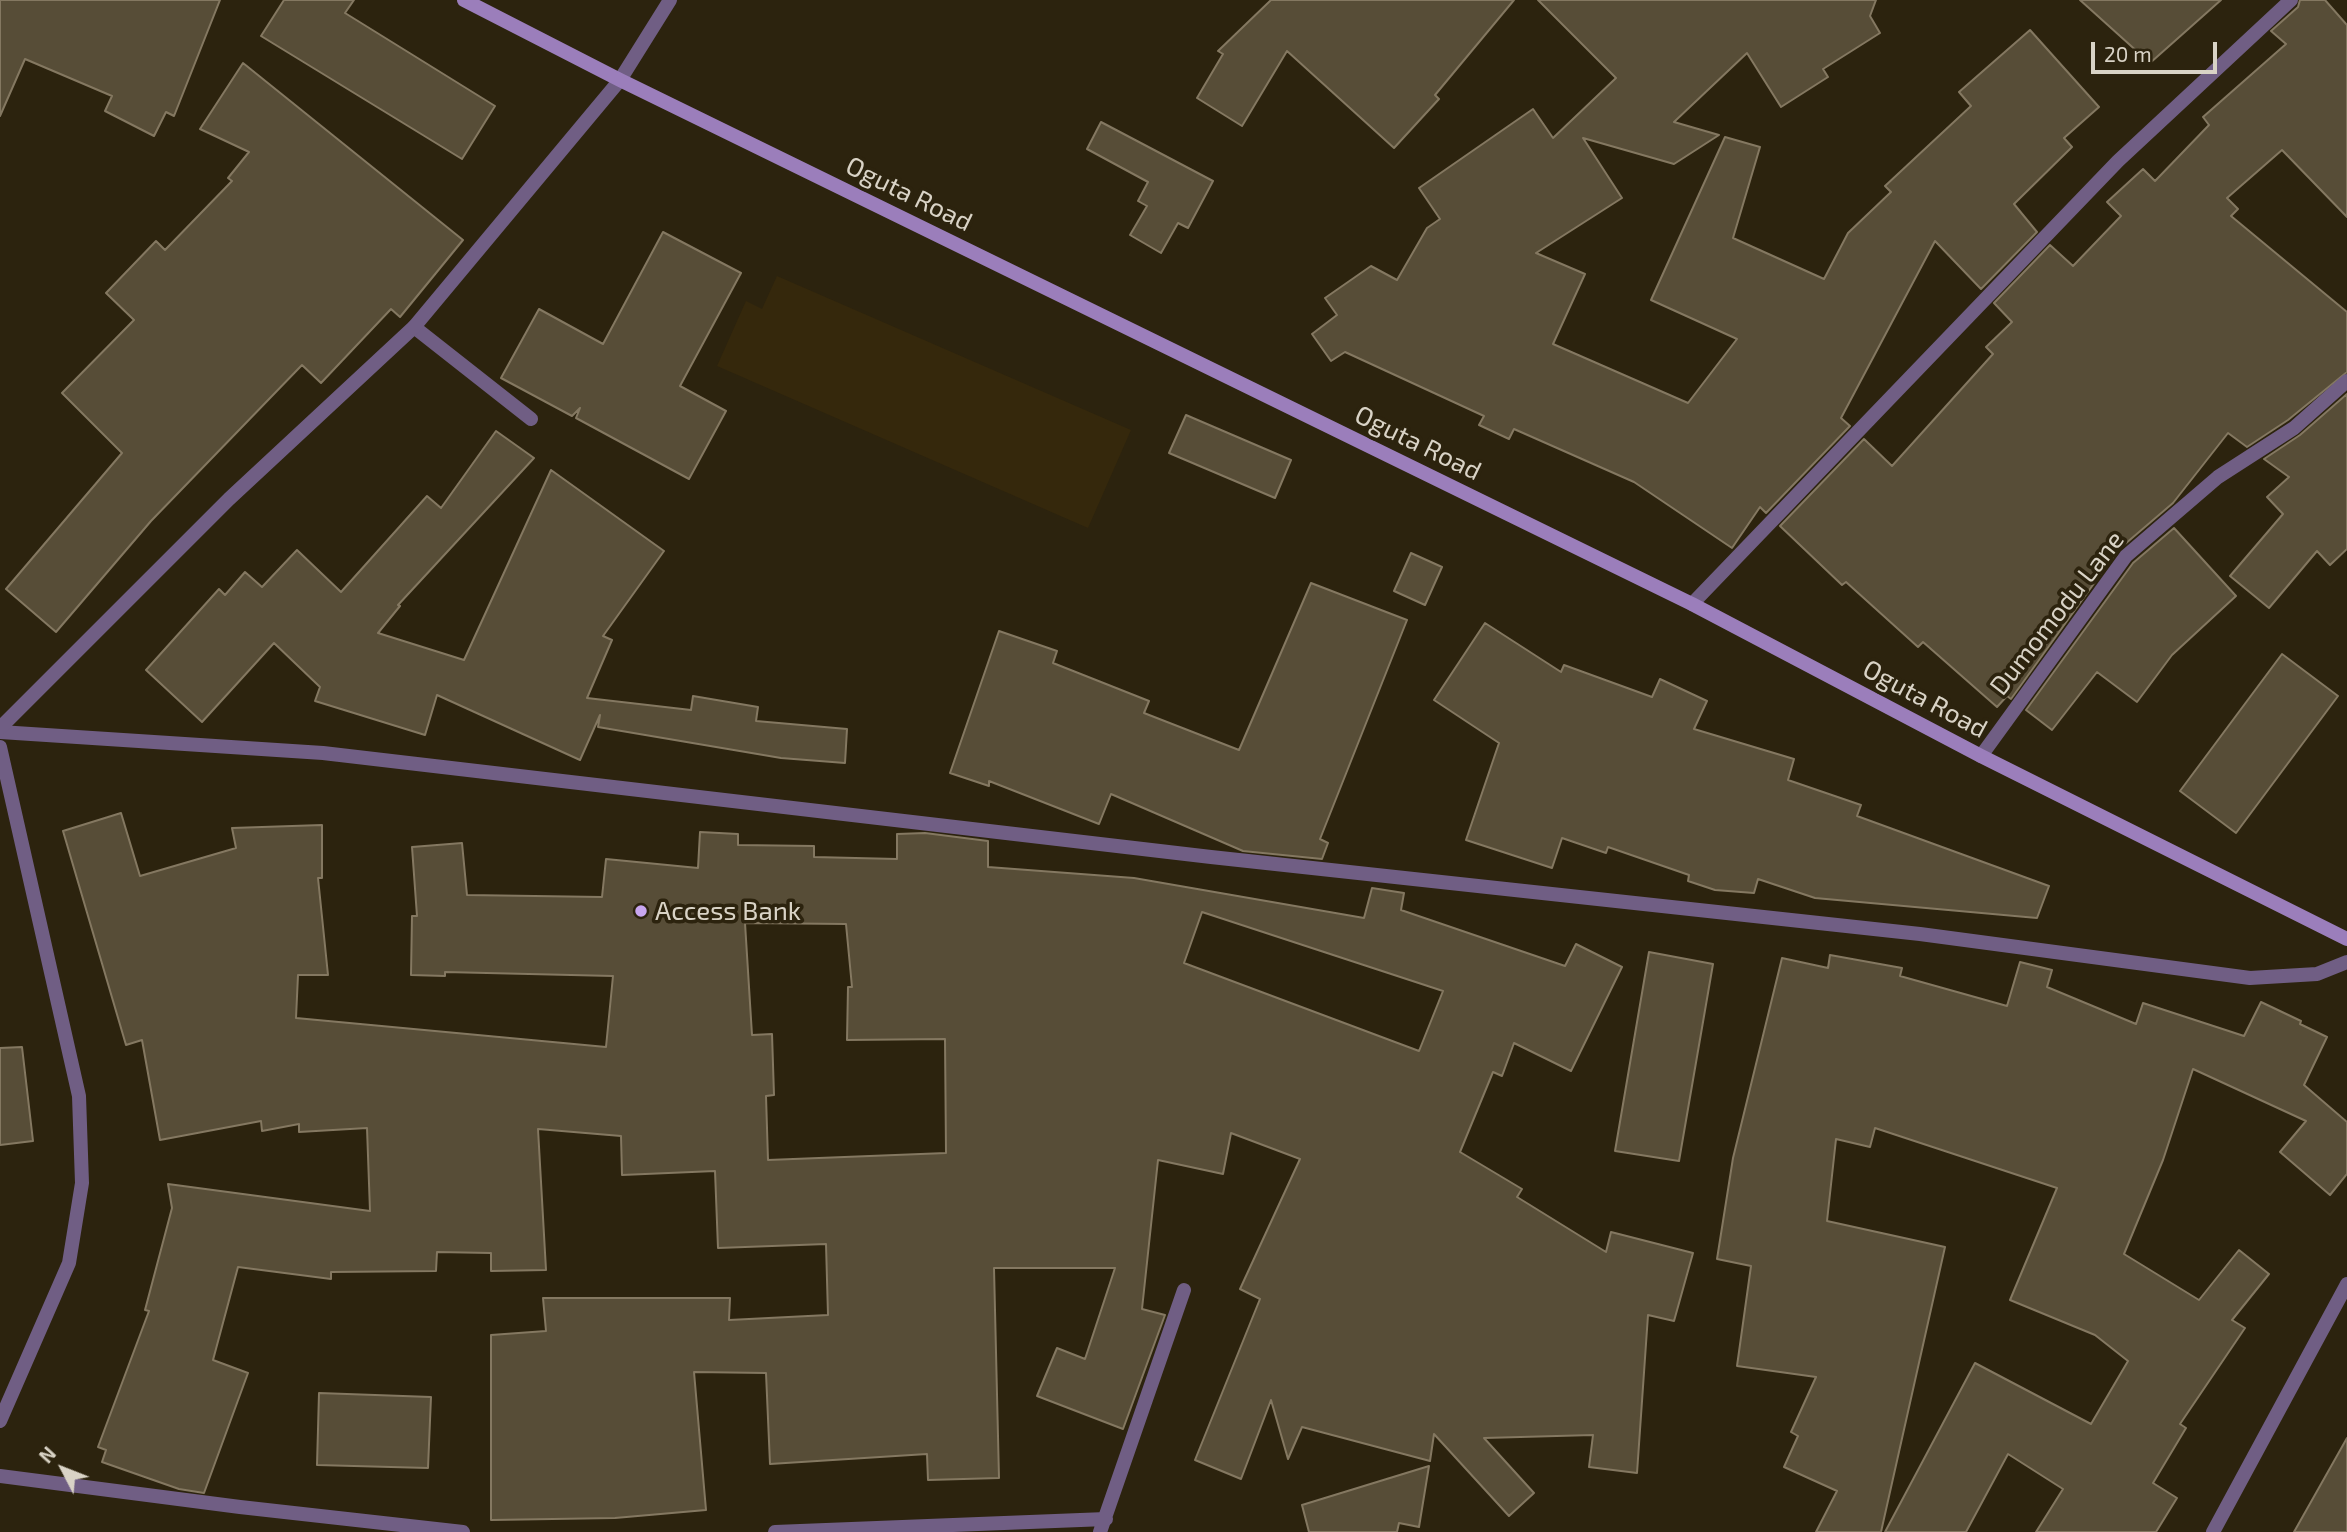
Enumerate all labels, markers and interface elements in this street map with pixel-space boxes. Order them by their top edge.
scale bar [2095,28,2221,72]
text: 20 m [2104,41,2152,66]
street label: Oguta Road [841,150,977,238]
street label: Oguta Road [1350,399,1486,487]
street label: Dumomodu Lane [1983,525,2131,701]
street label: Oguta Road [1857,653,1993,745]
place label: Access Bank [655,895,801,927]
marker: Access Bank [633,903,649,919]
north arrow [28,1434,98,1504]
text: N [34,1442,60,1467]

